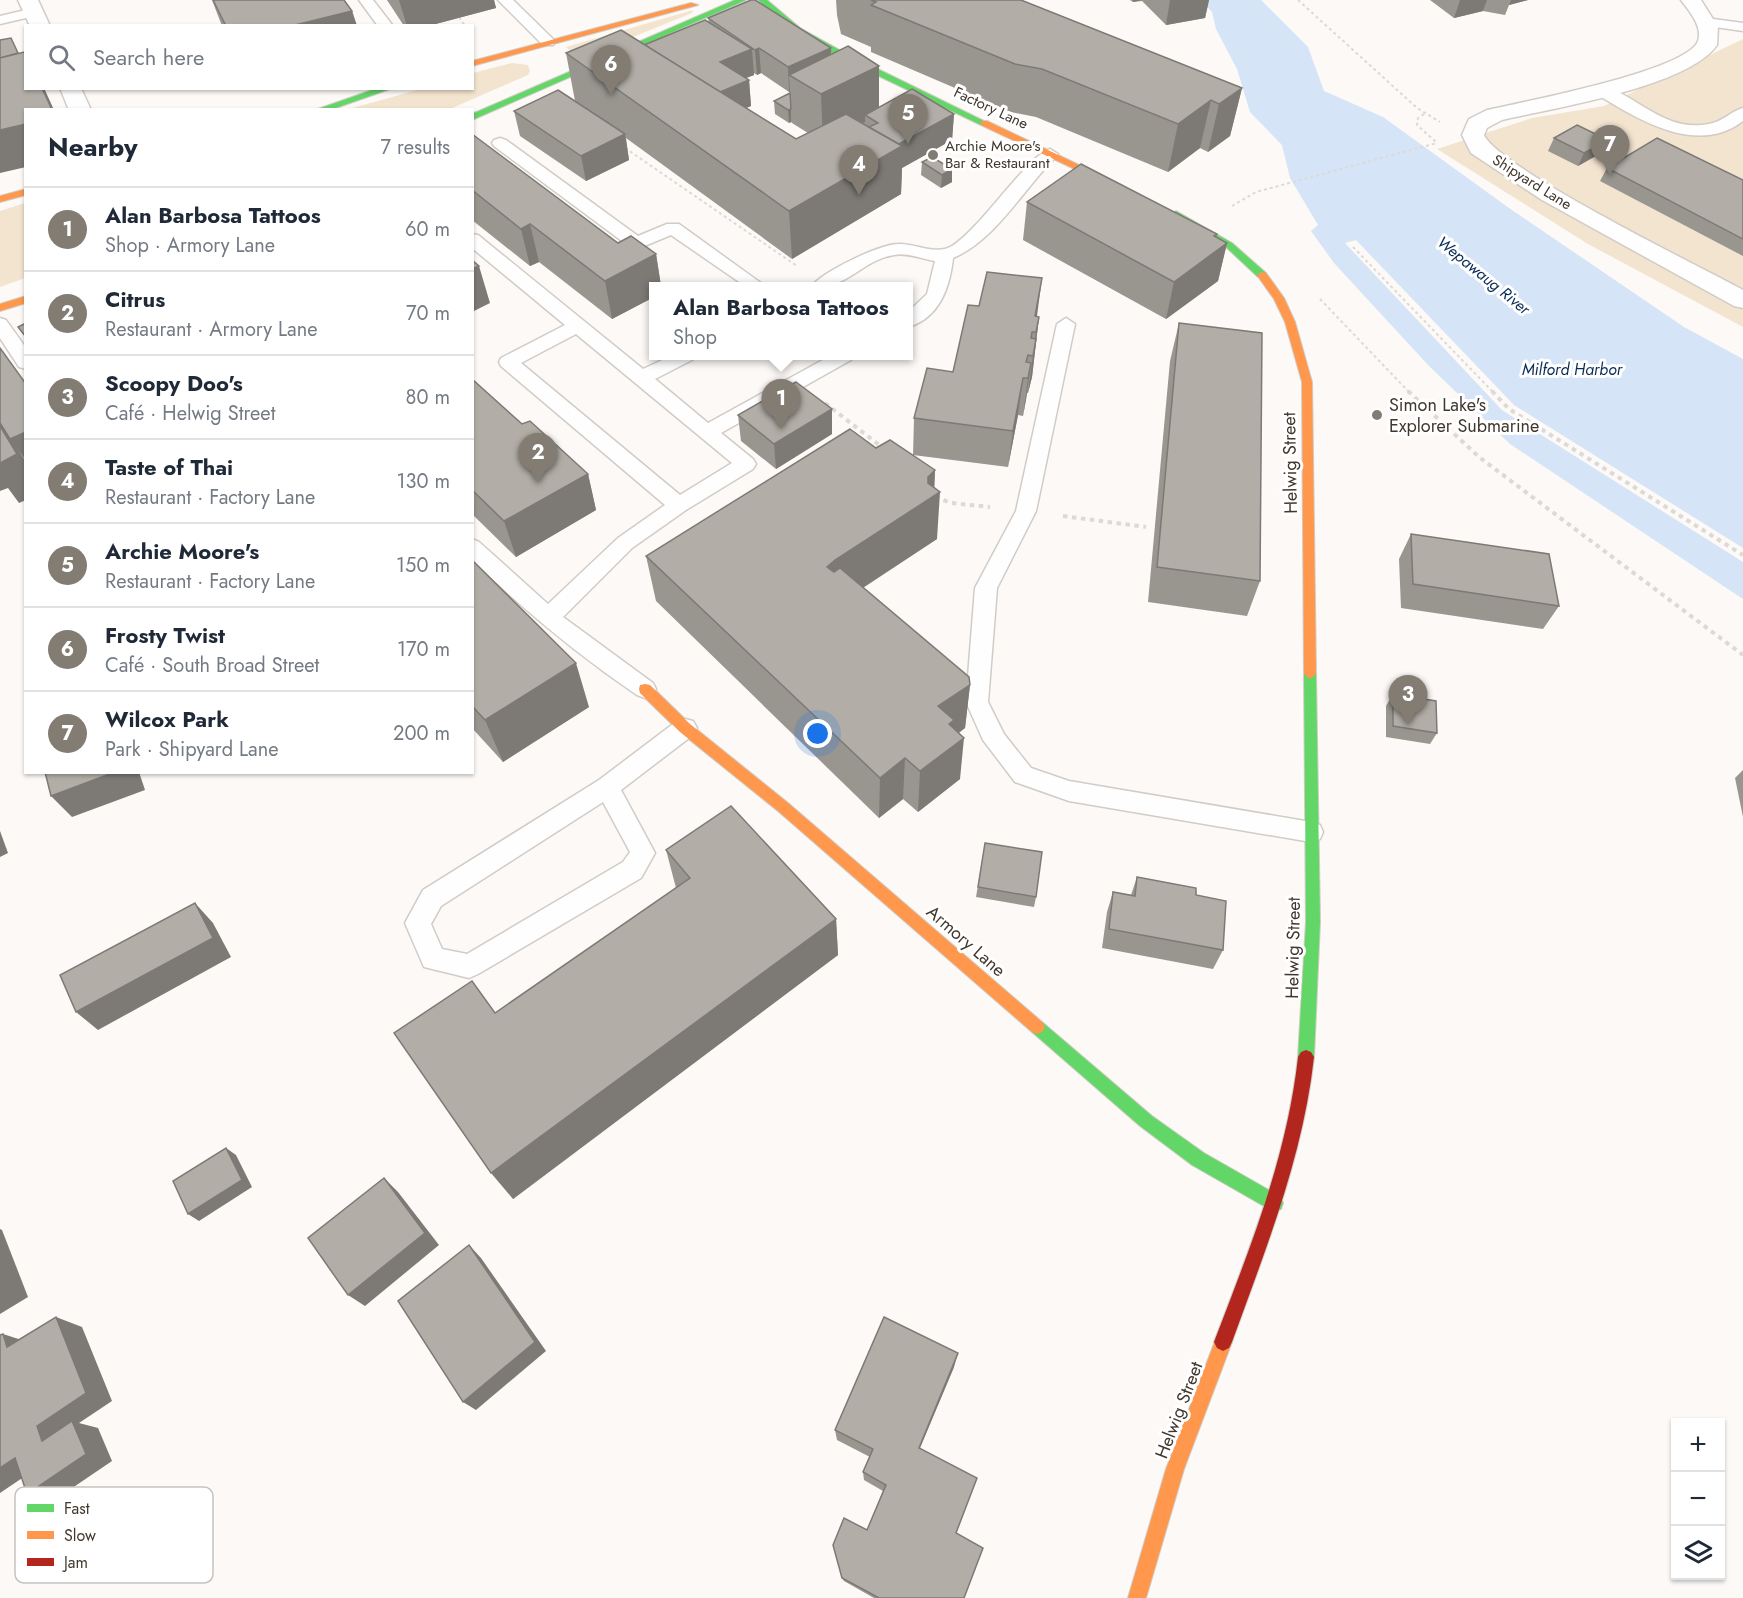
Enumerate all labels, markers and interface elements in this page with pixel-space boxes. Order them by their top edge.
search box [24,24,474,90]
icon: search [45,41,78,74]
text: Search here [93,41,204,73]
pin: 6 [592,46,630,95]
street label: Factory Lane [950,81,1032,135]
pin: 5 [888,94,928,144]
pin: 7 [1590,126,1630,175]
text: Nearby [48,128,137,166]
text: 7 results [381,133,450,162]
place label: Archie Moore's Bar & Restaurant [945,135,1050,174]
pin: 4 [840,146,878,195]
marker: Archie Moore's Bar & Restaurant [926,148,940,162]
street label: Shipyard Lane [1488,149,1576,215]
text: Alan Barbosa Tattoos [105,199,321,231]
text: 1 [62,215,73,244]
text: 60 m [405,215,450,244]
text: Shop · Armory Lane [105,231,275,260]
water label: Wepawaug River [1432,231,1536,321]
popup [649,282,913,360]
text: Citrus [105,283,165,315]
text: Alan Barbosa Tattoos [673,291,889,323]
text: 2 [61,299,74,328]
text: 70 m [406,299,450,328]
text: Restaurant · Armory Lane [105,315,318,344]
text: Shop [673,323,717,352]
water label: Milford Harbor [1522,358,1624,381]
text: Scoopy Doo's [105,367,243,399]
pin: 1 [762,380,800,429]
text: 3 [61,383,74,412]
text: 80 m [405,383,450,412]
place label: Simon Lake's Explorer Submarine [1389,392,1539,439]
text: Café · Helwig Street [105,399,275,428]
marker: Simon Lake's Explorer Submarine [1370,408,1384,422]
street label: Helwig Street [1276,411,1304,514]
pin: 2 [518,434,558,483]
text: Taste of Thai [105,451,233,483]
text: 4 [61,467,74,496]
text: 130 m [396,467,450,496]
text: Restaurant · Factory Lane [105,483,315,512]
text: Archie Moore's [105,535,259,567]
text: 5 [61,551,74,580]
text: 150 m [396,551,450,580]
text: Restaurant · Factory Lane [105,567,315,596]
text: Frosty Twist [105,619,225,651]
text: 6 [61,635,74,664]
text: 170 m [397,635,450,664]
text: Café · South Broad Street [105,651,319,680]
pin: 3 [1388,676,1428,725]
text: Wilcox Park [105,703,229,735]
text: 7 [61,719,74,748]
text: 200 m [393,719,450,748]
your location [803,719,832,748]
text: Park · Shipyard Lane [105,735,279,764]
street label: Helwig Street [1279,896,1307,999]
street label: Armory Lane [921,899,1011,983]
street label: Helwig Street [1149,1357,1210,1462]
map controls [1671,1418,1725,1580]
button: + [1671,1418,1725,1472]
button: − [1671,1472,1725,1526]
legend [15,1487,213,1583]
text: Fast [64,1497,90,1520]
text: Slow [64,1524,96,1547]
button: layers [1671,1526,1725,1580]
text: Jam [62,1551,88,1574]

